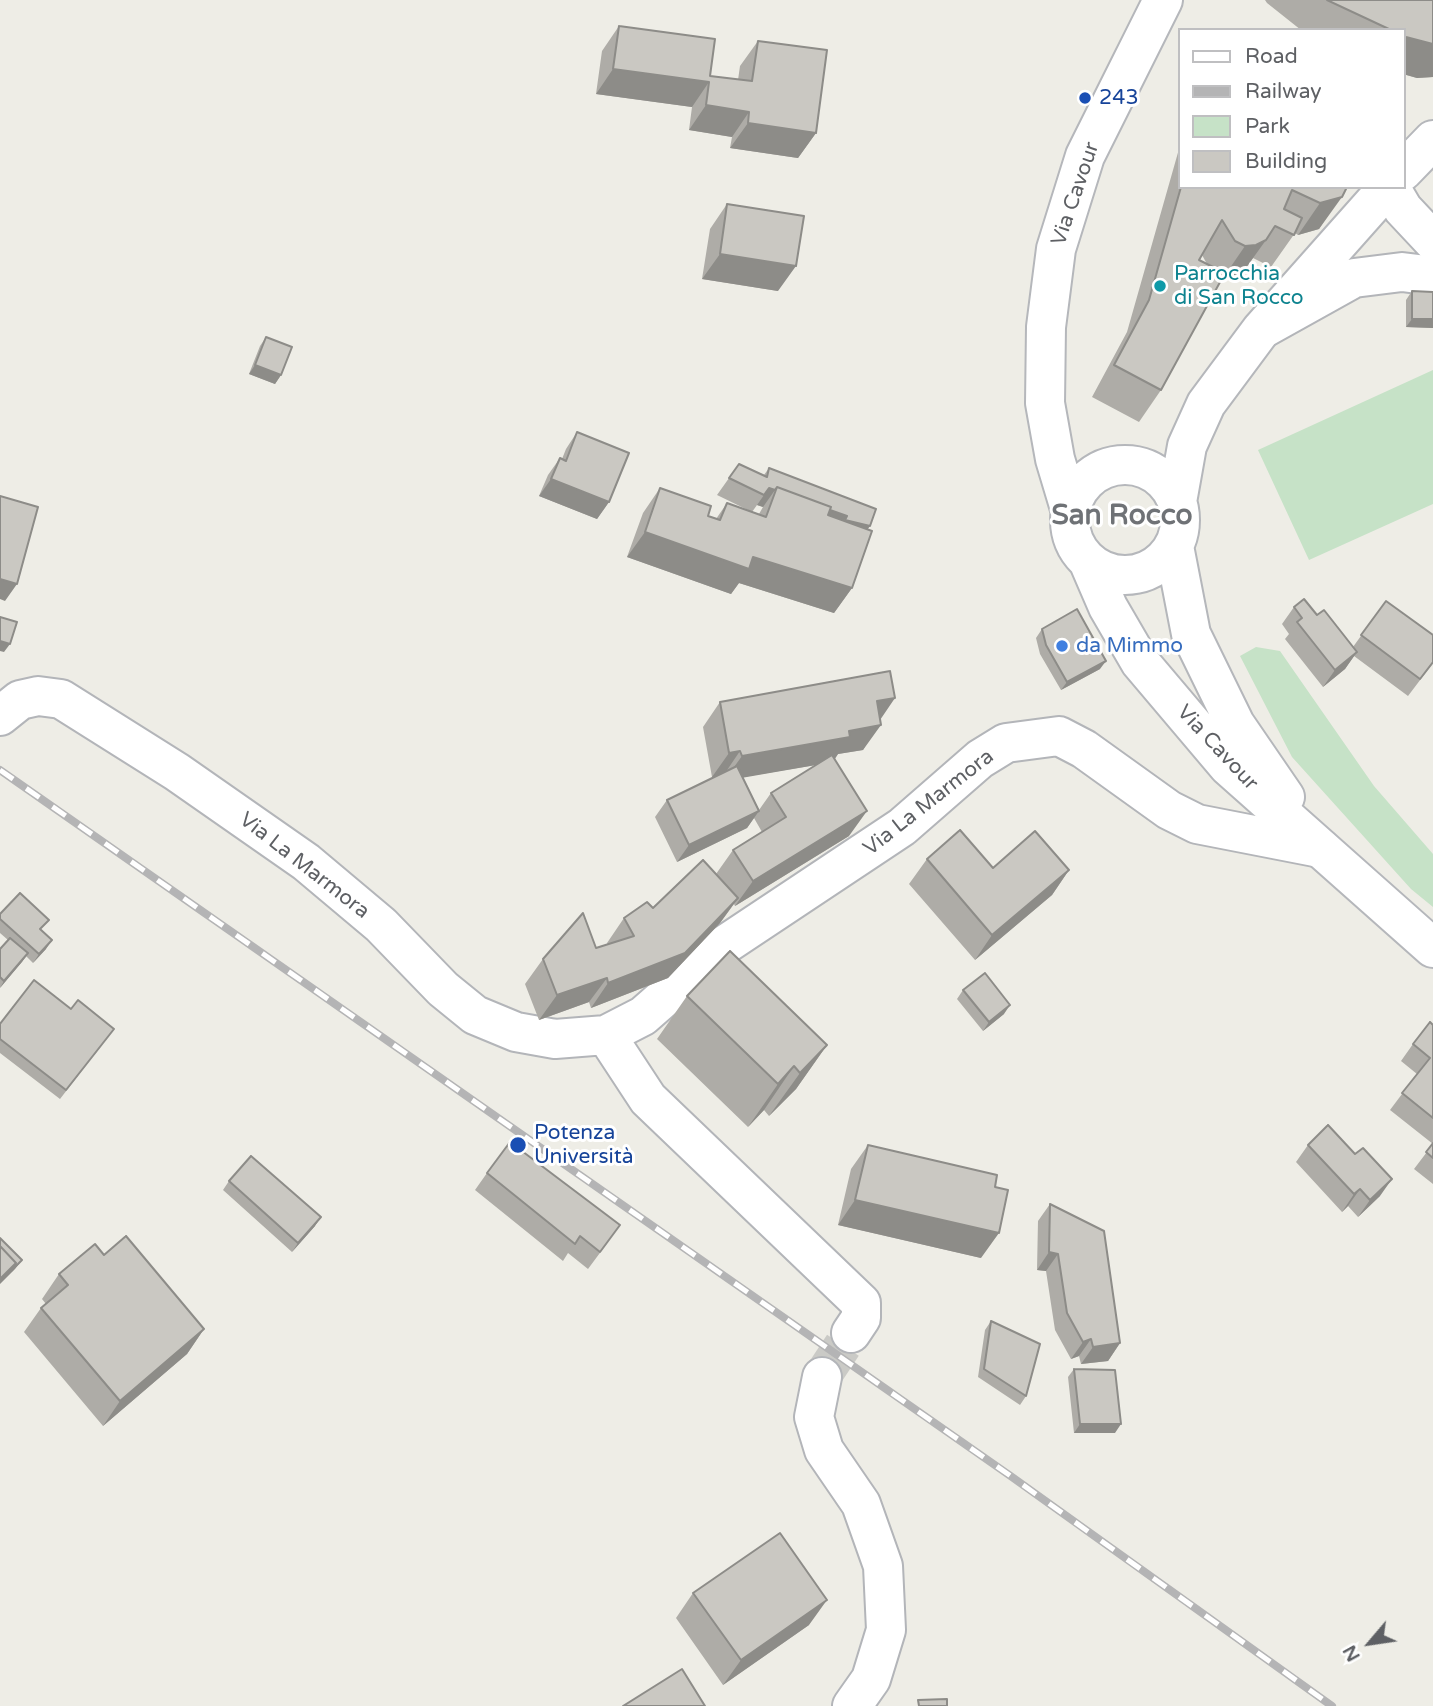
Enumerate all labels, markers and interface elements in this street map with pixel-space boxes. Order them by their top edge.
legend [1178,28,1405,189]
text: Road [1245,44,1298,69]
text: Railway [1245,79,1322,104]
place label: 243 [1099,85,1139,111]
marker: 243 [1077,90,1093,106]
text: Park [1245,114,1290,139]
street label: Via Cavour [1047,139,1105,249]
text: Building [1245,149,1327,174]
place label: Parrocchia di San Rocco [1174,261,1304,311]
marker: Parrocchia di San Rocco [1152,278,1168,294]
district label: San Rocco [1052,500,1192,534]
place label: da Mimmo [1076,633,1183,659]
marker: da Mimmo [1054,638,1070,654]
street label: Via Cavour [1171,700,1263,796]
street label: Via La Marmora [859,744,999,862]
street label: Via La Marmora [234,807,374,925]
place label: Potenza Università [534,1120,634,1170]
marker: Potenza Università [508,1135,528,1155]
north arrow [1335,1608,1405,1678]
text: N [1338,1641,1365,1665]

